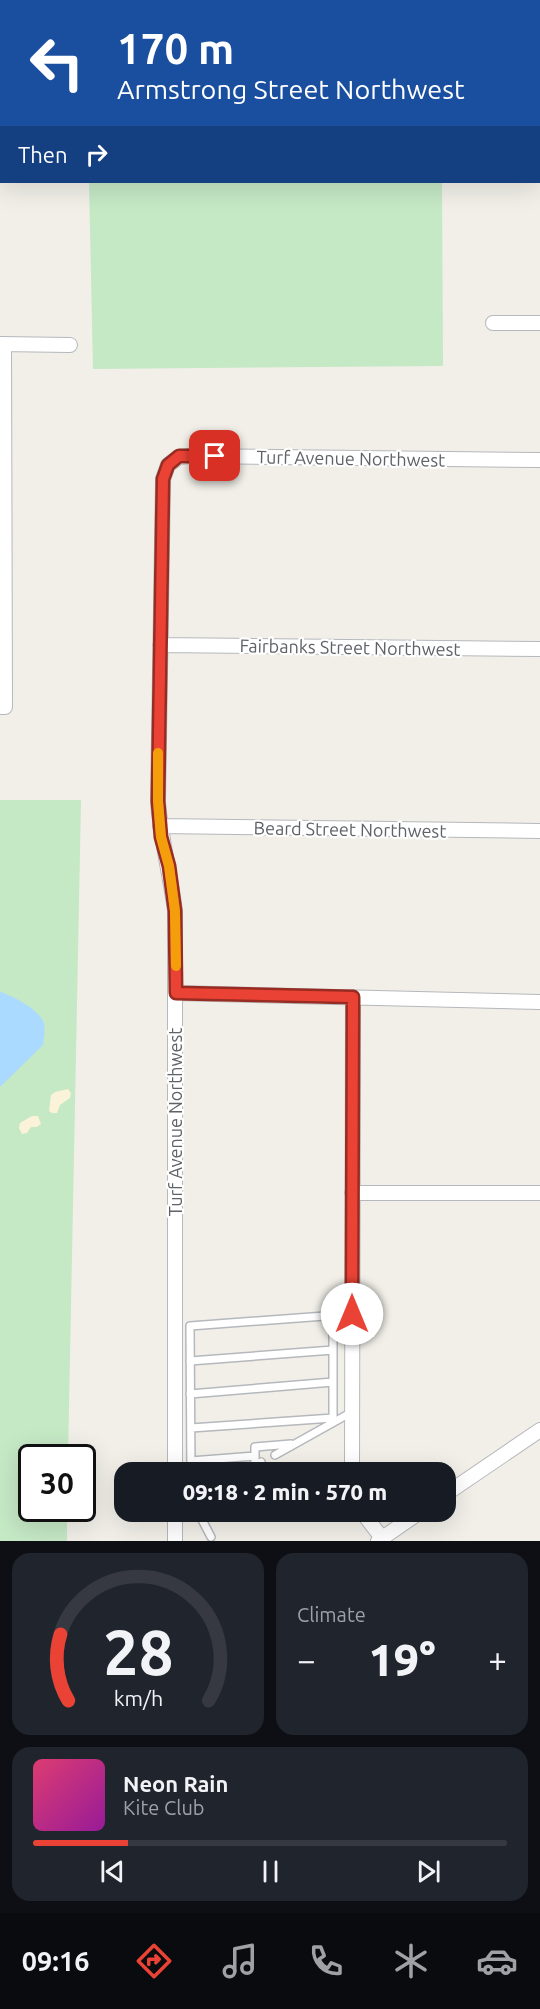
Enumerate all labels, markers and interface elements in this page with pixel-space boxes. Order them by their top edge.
icon: left [18,24,96,102]
text: 170 m [117,25,234,72]
text: Armstrong Street Northwest [117,74,465,104]
icon: right [80,138,113,171]
text: Then [18,142,68,167]
pin [189,430,240,481]
icon: arrive [198,439,231,472]
street label: Turf Avenue Northwest [257,446,445,470]
street label: Fairbanks Street Northwest [239,635,461,659]
street label: Beard Street Northwest [253,817,447,841]
street label: Turf Avenue Northwest [165,1028,185,1216]
position arrow [320,1282,384,1346]
speed limit sign: 30 [18,1444,96,1522]
text: 09:18 · 2 min · 570 m [183,1479,387,1504]
text: Climate [297,1603,366,1626]
text: 28 [103,1617,173,1687]
text: 19° [368,1634,436,1685]
text: − [297,1641,316,1678]
text: + [488,1641,507,1678]
text: km/h [113,1686,163,1710]
text: Neon Rain [123,1771,228,1796]
text: Kite Club [123,1796,205,1819]
icon: previous [96,1855,129,1888]
icon: pause [254,1855,287,1888]
icon: next [412,1855,445,1888]
icon: directions [133,1940,175,1982]
icon: music [219,1940,261,1982]
icon: phone [305,1940,347,1982]
icon: climate [390,1940,432,1982]
icon: car [476,1940,518,1982]
text: 09:16 [22,1946,89,1976]

